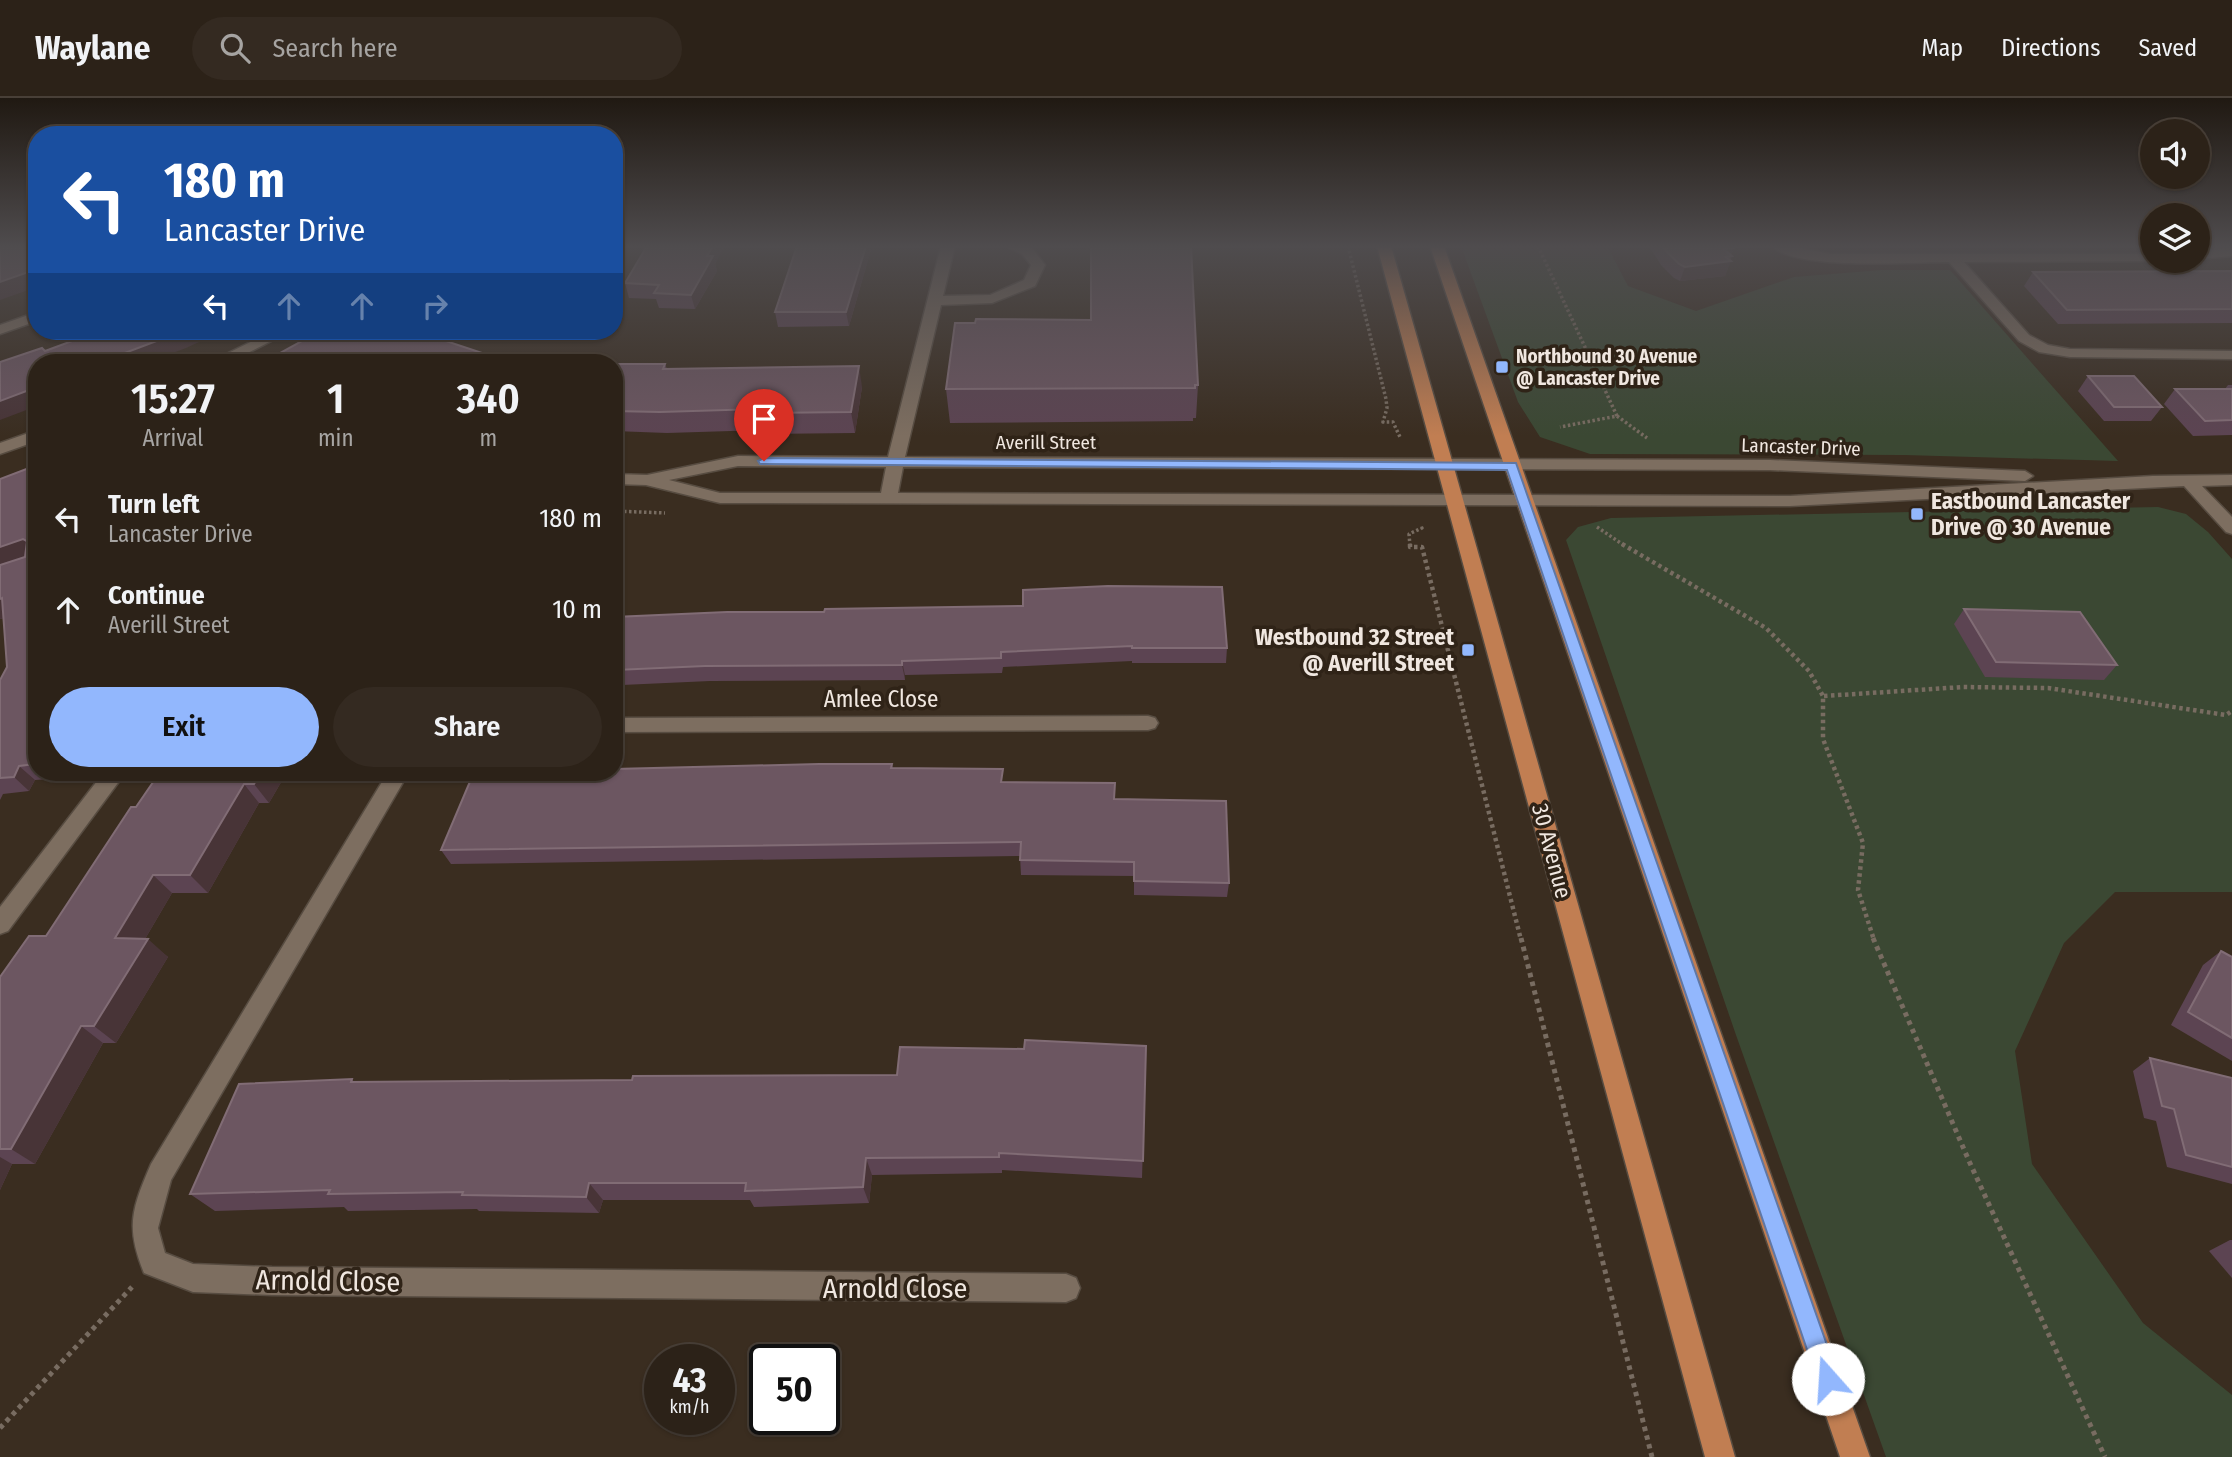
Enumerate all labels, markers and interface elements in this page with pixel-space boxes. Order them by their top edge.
search box [192,17,682,80]
text: Waylane [35,28,150,68]
icon: search [216,29,254,67]
text: Search here [272,33,398,64]
text: Map [1922,34,1963,62]
text: Directions [2001,34,2100,62]
text: Saved [2138,34,2197,62]
map controls [2140,119,2210,273]
button: sound [2140,119,2210,189]
text: 180 m [164,151,285,210]
icon: left [49,154,140,245]
button: layers [2140,203,2210,273]
text: Lancaster Drive [164,211,365,249]
icon: left [197,287,235,325]
icon: ahead [270,287,308,325]
icon: ahead [343,287,381,325]
icon: right [416,287,454,325]
place label: Northbound 30 Avenue @ Lancaster Drive [1516,345,1698,390]
marker: Northbound 30 Avenue @ Lancaster Drive [1494,359,1510,375]
text: 15:27 [131,374,215,424]
text: 1 [327,374,344,424]
text: 340 [457,374,520,424]
pin [734,389,794,461]
icon: arrive [745,400,783,438]
text: Arrival [142,424,203,452]
text: min [318,424,354,452]
text: m [479,424,497,452]
street label: Averill Street [996,431,1097,454]
street label: Lancaster Drive [1741,433,1861,461]
place label: Eastbound Lancaster Drive @ 30 Avenue [1931,487,2131,541]
text: Turn left [108,489,200,520]
icon: left [49,500,87,538]
text: 180 m [539,503,602,534]
marker: Eastbound Lancaster Drive @ 30 Avenue [1909,506,1925,522]
text: Lancaster Drive [108,520,253,548]
text: Continue [108,580,205,611]
icon: ahead [49,591,87,629]
text: 10 m [552,594,602,625]
text: Averill Street [108,611,230,639]
place label: Westbound 32 Street @ Averill Street [1255,623,1455,677]
marker: Westbound 32 Street @ Averill Street [1460,642,1476,658]
street label: Amlee Close [824,685,938,713]
button: Exit [49,687,319,767]
button: Share [333,687,602,767]
street label: 30 Avenue [1526,801,1578,901]
street label: Arnold Close [255,1263,401,1299]
street label: Arnold Close [823,1272,967,1305]
position arrow [1791,1342,1865,1416]
speed limit sign: 50 [749,1344,840,1435]
text: 43 [672,1359,707,1401]
text: km/h [669,1396,710,1418]

